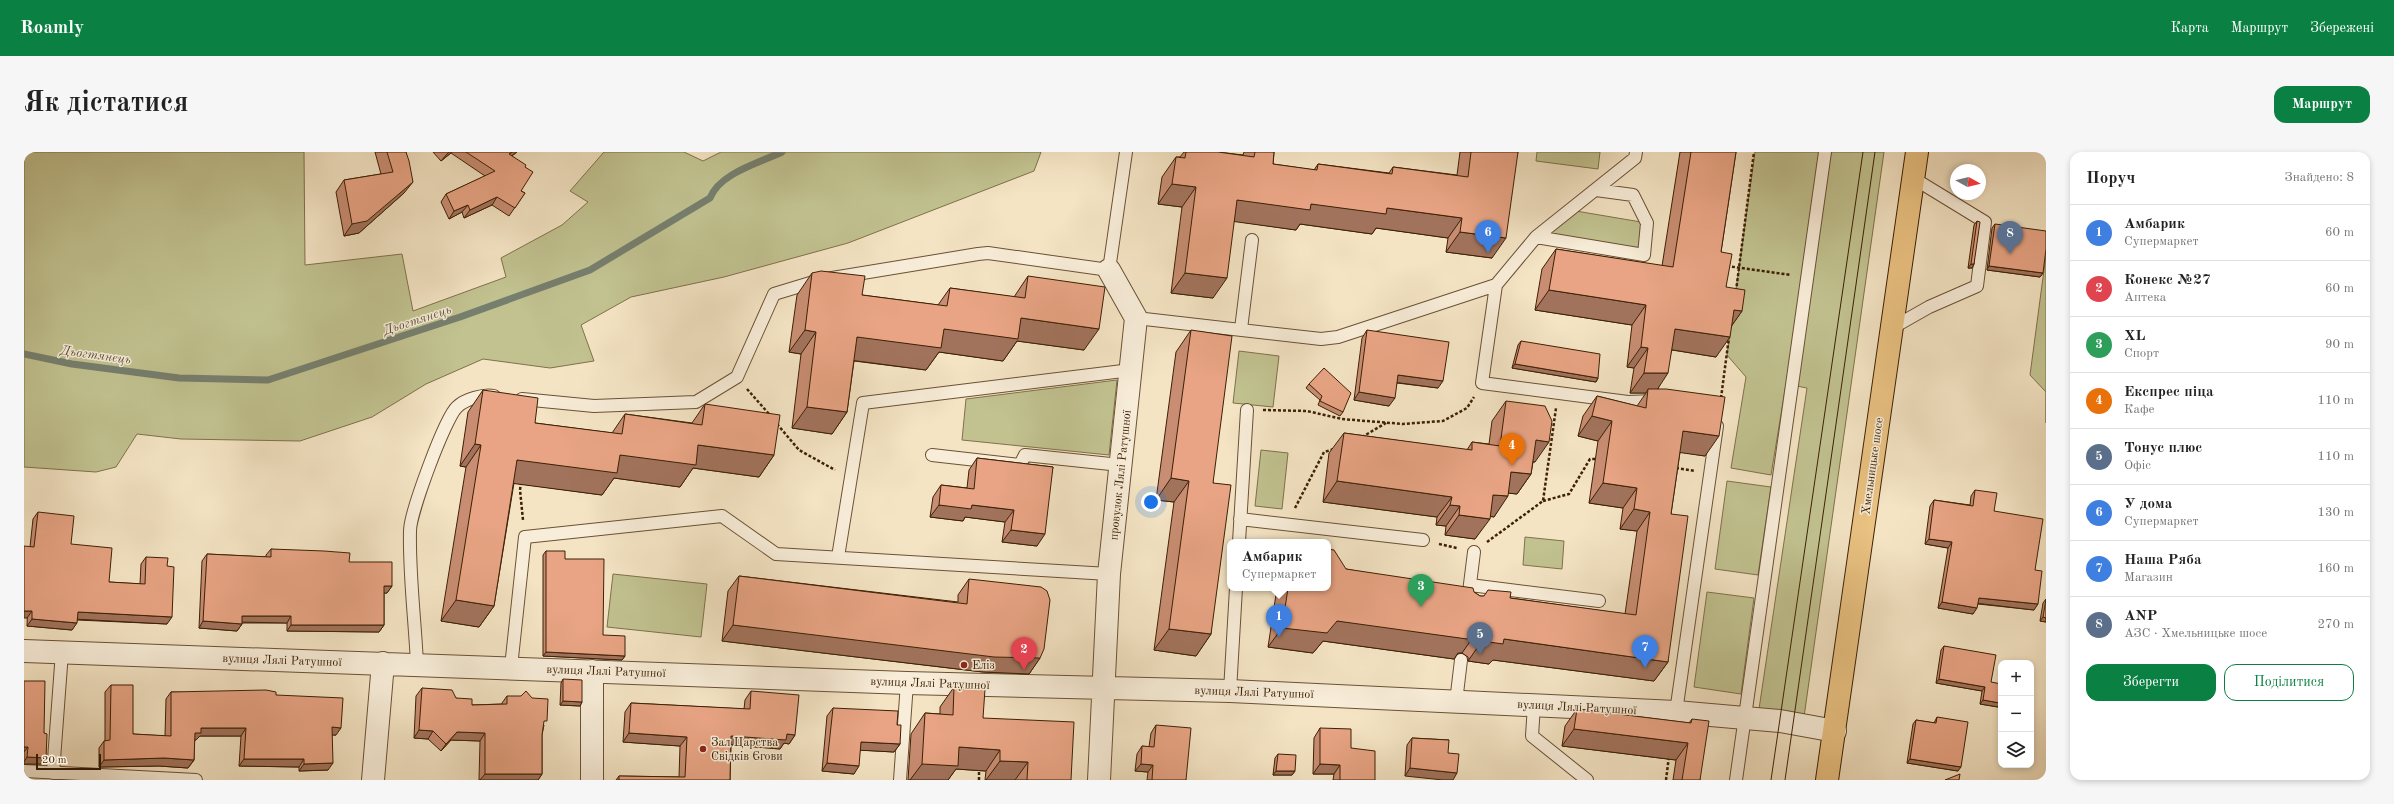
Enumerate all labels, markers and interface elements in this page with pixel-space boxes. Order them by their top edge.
text: Roamly [20,19,84,38]
text: Карта [2171,21,2209,35]
text: Маршрут [2231,21,2288,35]
text: Збережені [2310,21,2374,35]
button: Маршрут [2274,86,2370,123]
text: Як дістатися [24,90,188,118]
north arrow [1950,164,1986,200]
text: Поруч [2086,170,2135,187]
text: Знайдено: 8 [2285,171,2354,184]
text: Амбарик [2124,217,2185,232]
pin: 6 [1475,220,1501,253]
pin: 8 [1997,221,2023,254]
text: 1 [2095,226,2103,239]
text: 60 m [2325,226,2354,239]
text: Супермаркет [2124,235,2199,248]
text: Конекс №27 [2124,273,2211,288]
text: 2 [2095,282,2103,295]
text: 60 m [2325,282,2354,295]
text: Аптека [2124,291,2166,304]
water label: Дьогтянець [380,303,453,338]
text: XL [2124,329,2145,344]
text: 3 [2095,338,2103,351]
text: 90 m [2325,338,2354,351]
water label: Дьогтянець [58,344,132,367]
text: Спорт [2124,347,2159,360]
text: Експрес піца [2124,385,2214,400]
text: 4 [2095,394,2103,407]
text: 110 m [2317,394,2354,407]
text: Кафе [2124,403,2155,416]
street label: провулок Лялі Ратушної [1107,409,1134,541]
street label: Хмельницьке шосе [1860,416,1886,515]
pin: 4 [1499,433,1525,466]
text: Тонус плюс [2124,441,2202,456]
text: 5 [2095,450,2103,463]
text: 110 m [2317,450,2354,463]
text: Офіс [2124,459,2151,472]
your location [1141,492,1161,512]
text: У дома [2124,497,2172,512]
text: 6 [2095,506,2103,519]
text: 130 m [2317,506,2354,519]
text: Супермаркет [2124,515,2199,528]
popup [1227,539,1331,591]
text: Амбарик [1242,550,1302,565]
text: Наша Ряба [2124,553,2202,568]
text: 7 [2095,562,2103,575]
text: 160 m [2317,562,2354,575]
text: Супермаркет [1242,568,1316,581]
text: Магазин [2124,571,2173,584]
pin: 3 [1408,574,1434,607]
pin: 1 [1266,604,1292,637]
text: ANP [2124,609,2157,624]
text: 8 [2095,618,2103,631]
text: 270 m [2317,618,2354,631]
pin: 5 [1467,622,1493,655]
text: АЗС · Хмельницьке шосе [2124,627,2267,640]
pin: 7 [1632,635,1658,668]
pin: 2 [1011,637,1037,670]
street label: вулиця Лялі Ратушної [222,652,343,669]
place label: Еліз [972,659,995,672]
marker: Еліз [959,660,969,670]
map controls [1998,660,2034,768]
button: + [1998,660,2034,696]
street label: вулиця Лялі Ратушної [546,663,667,680]
button: Зберегти [2086,664,2216,701]
button: Поділитися [2224,664,2354,701]
street label: вулиця Лялі Ратушної [870,675,991,692]
street label: вулиця Лялі Ратушної [1194,684,1315,701]
button: − [1998,696,2034,732]
street label: вулиця Лялі Ратушної [1517,698,1638,717]
button: layers [1998,732,2034,768]
place label: Зал Царства Свідків Єгови [711,737,783,763]
marker: Зал Царства Свідків Єгови [698,744,708,754]
scale bar [36,752,101,771]
text: 20 m [42,755,67,766]

